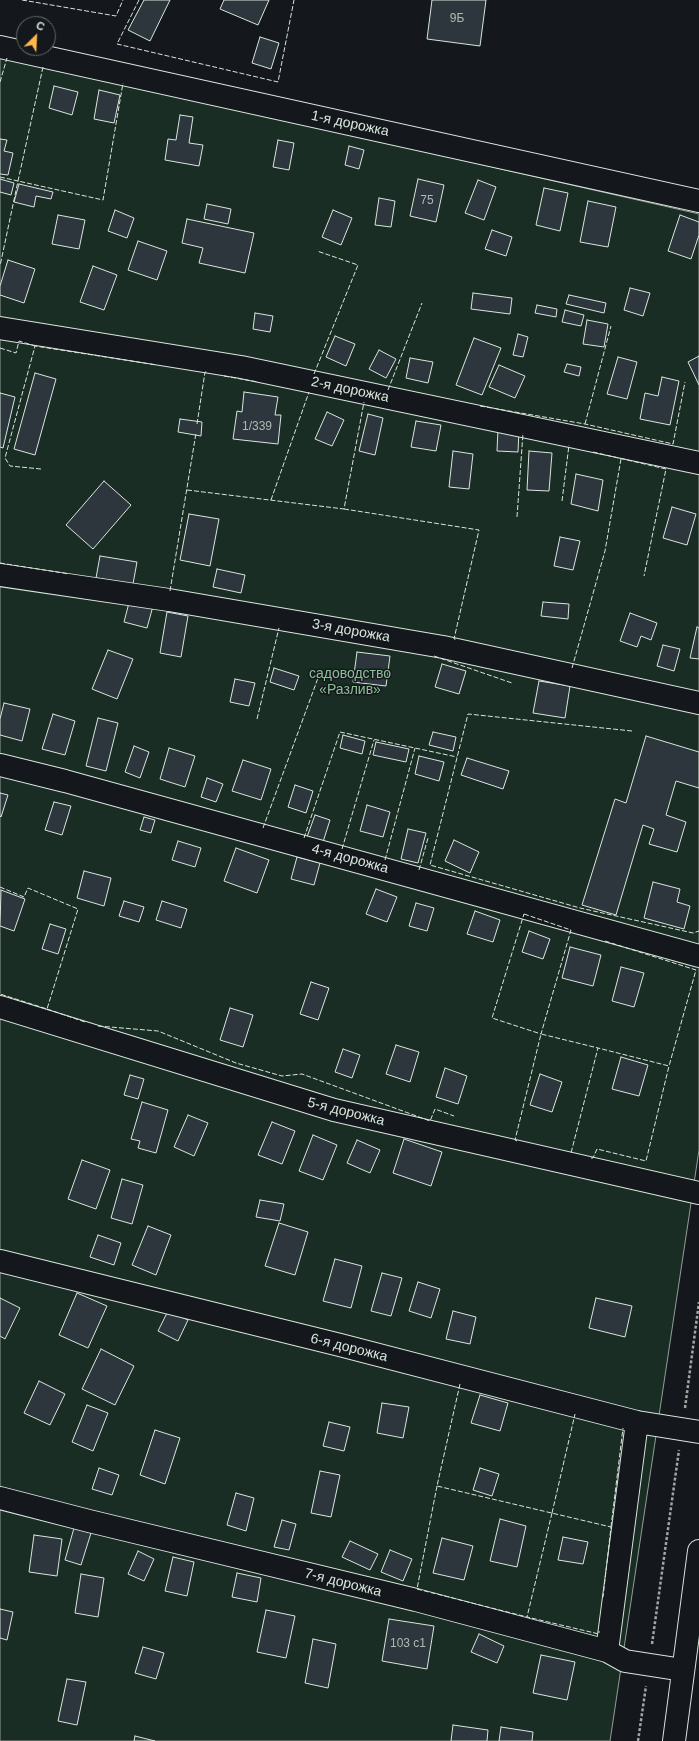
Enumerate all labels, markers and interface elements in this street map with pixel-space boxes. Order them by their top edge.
house number: 9Б [450,12,464,26]
north arrow [16,16,56,56]
text: С [34,19,47,33]
street label: 1-я дорожка [310,108,390,140]
house number: 75 [420,194,434,208]
street label: 2-я дорожка [310,374,390,406]
house number: 1/339 [242,420,272,434]
street label: 3-я дорожка [311,616,391,646]
park label: садоводство «Разлив» [309,666,391,698]
street label: 4-я дорожка [310,841,390,877]
street label: 5-я дорожка [306,1094,386,1130]
street label: 6-я дорожка [309,1330,389,1366]
street label: 7-я дорожка [303,1565,383,1601]
house number: 103 с1 [390,1637,426,1651]

